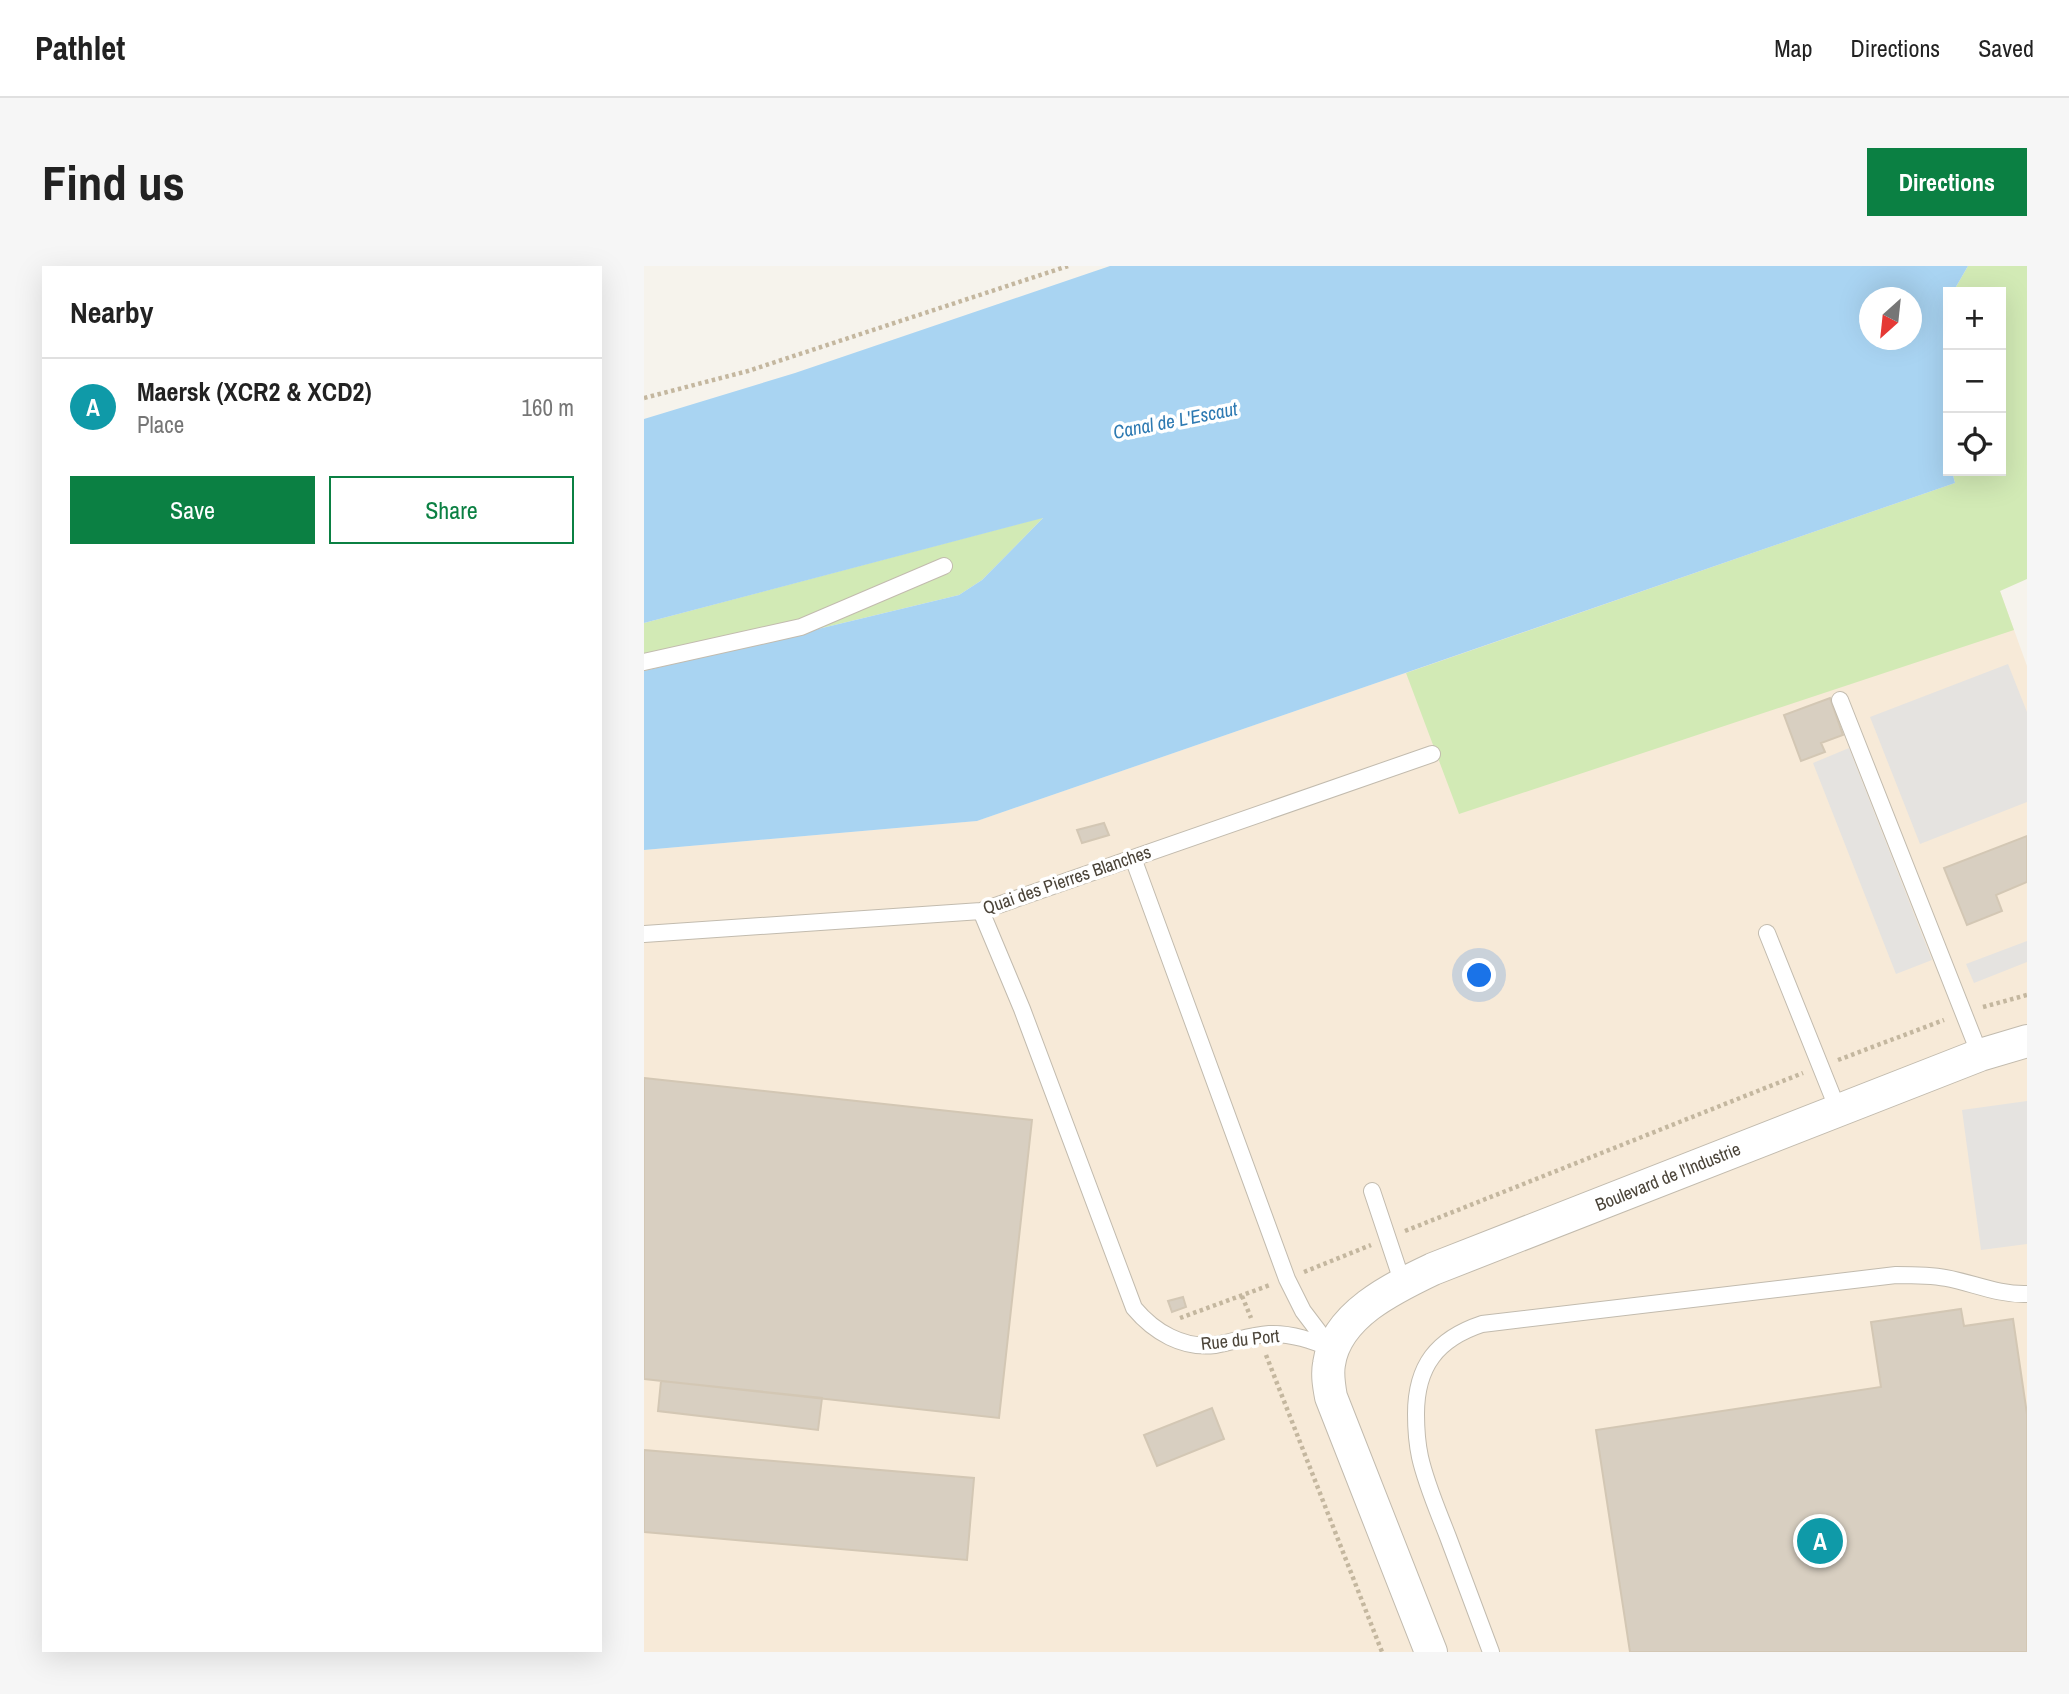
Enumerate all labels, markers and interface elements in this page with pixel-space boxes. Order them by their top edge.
text: Pathlet [35,26,125,70]
text: Map [1774,32,1812,64]
text: Directions [1850,32,1940,64]
text: Saved [1978,32,2034,64]
button: Directions [1867,148,2027,216]
text: Find us [42,149,185,215]
north arrow [1859,287,1922,350]
map controls [1943,287,2006,476]
button: + [1943,287,2006,350]
text: Nearby [70,292,153,332]
button: − [1943,350,2006,413]
text: Maersk (XCR2 & XCD2) [137,374,372,409]
text: A [86,392,100,423]
text: 160 m [522,392,574,423]
water label: Canal de L'Escaut [1111,395,1240,445]
text: Place [137,409,184,440]
button: locate [1943,413,2006,476]
button: Save [70,476,315,544]
button: Share [329,476,574,544]
street label: Quai des Pierres Blanches [979,839,1154,920]
your location [1462,958,1496,992]
street label: Boulevard de l'Industrie [1591,1136,1744,1217]
street label: Rue du Port [1199,1323,1280,1356]
pin: A [1797,1515,1843,1567]

